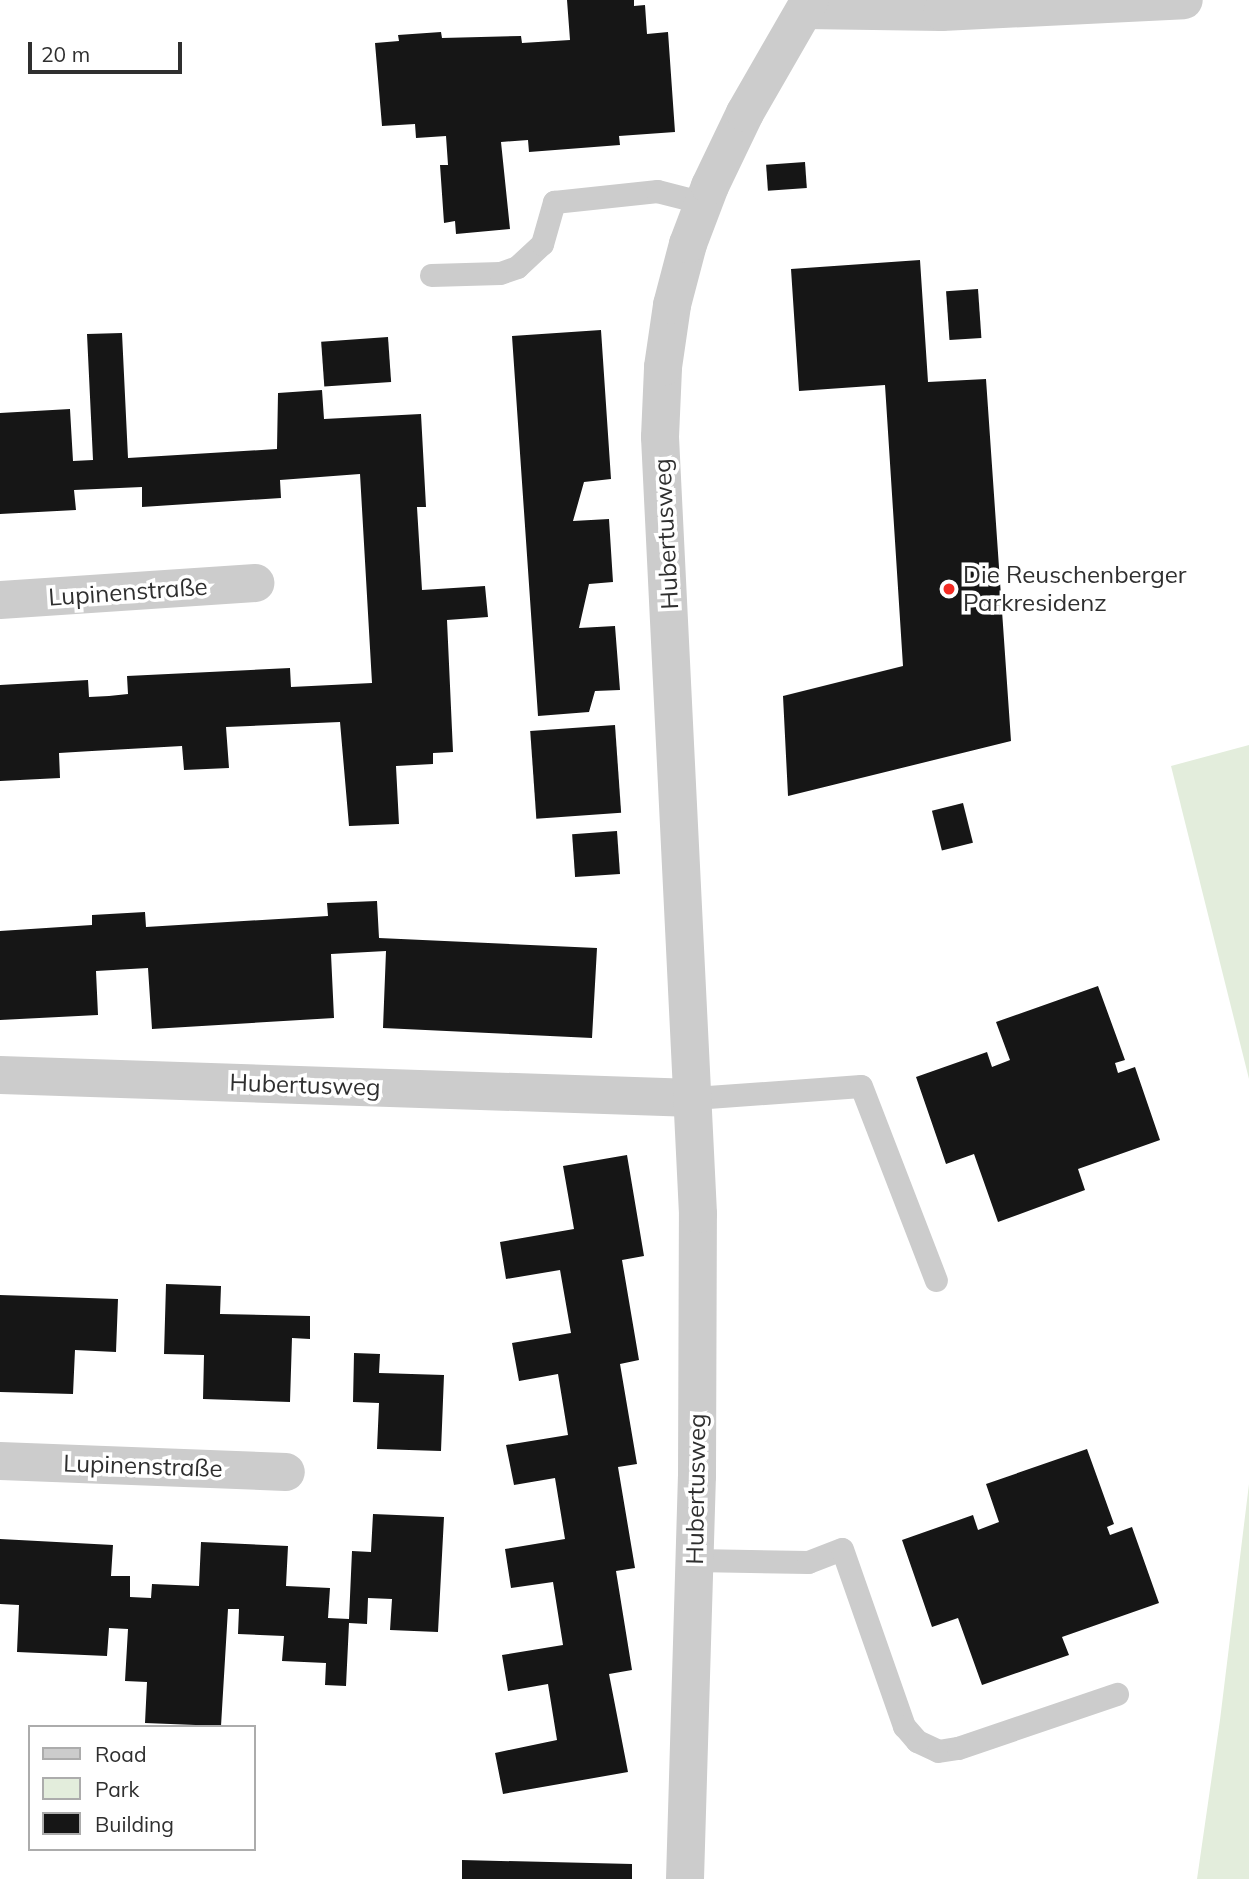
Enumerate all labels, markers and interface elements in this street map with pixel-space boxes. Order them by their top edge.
scale bar [32,28,186,72]
text: 20 m [41,41,90,67]
street label: Hubertusweg [648,458,684,610]
place label: Die Reuschenberger Parkresidenz [963,561,1186,617]
street label: Lupinenstraße [47,572,209,612]
marker: Die Reuschenberger Parkresidenz [941,581,957,597]
street label: Hubertusweg [229,1068,381,1102]
street label: Hubertusweg [680,1413,712,1565]
street label: Lupinenstraße [63,1449,223,1483]
legend [28,1725,256,1851]
text: Road [95,1741,146,1767]
text: Park [95,1776,139,1802]
text: Building [95,1811,174,1837]

